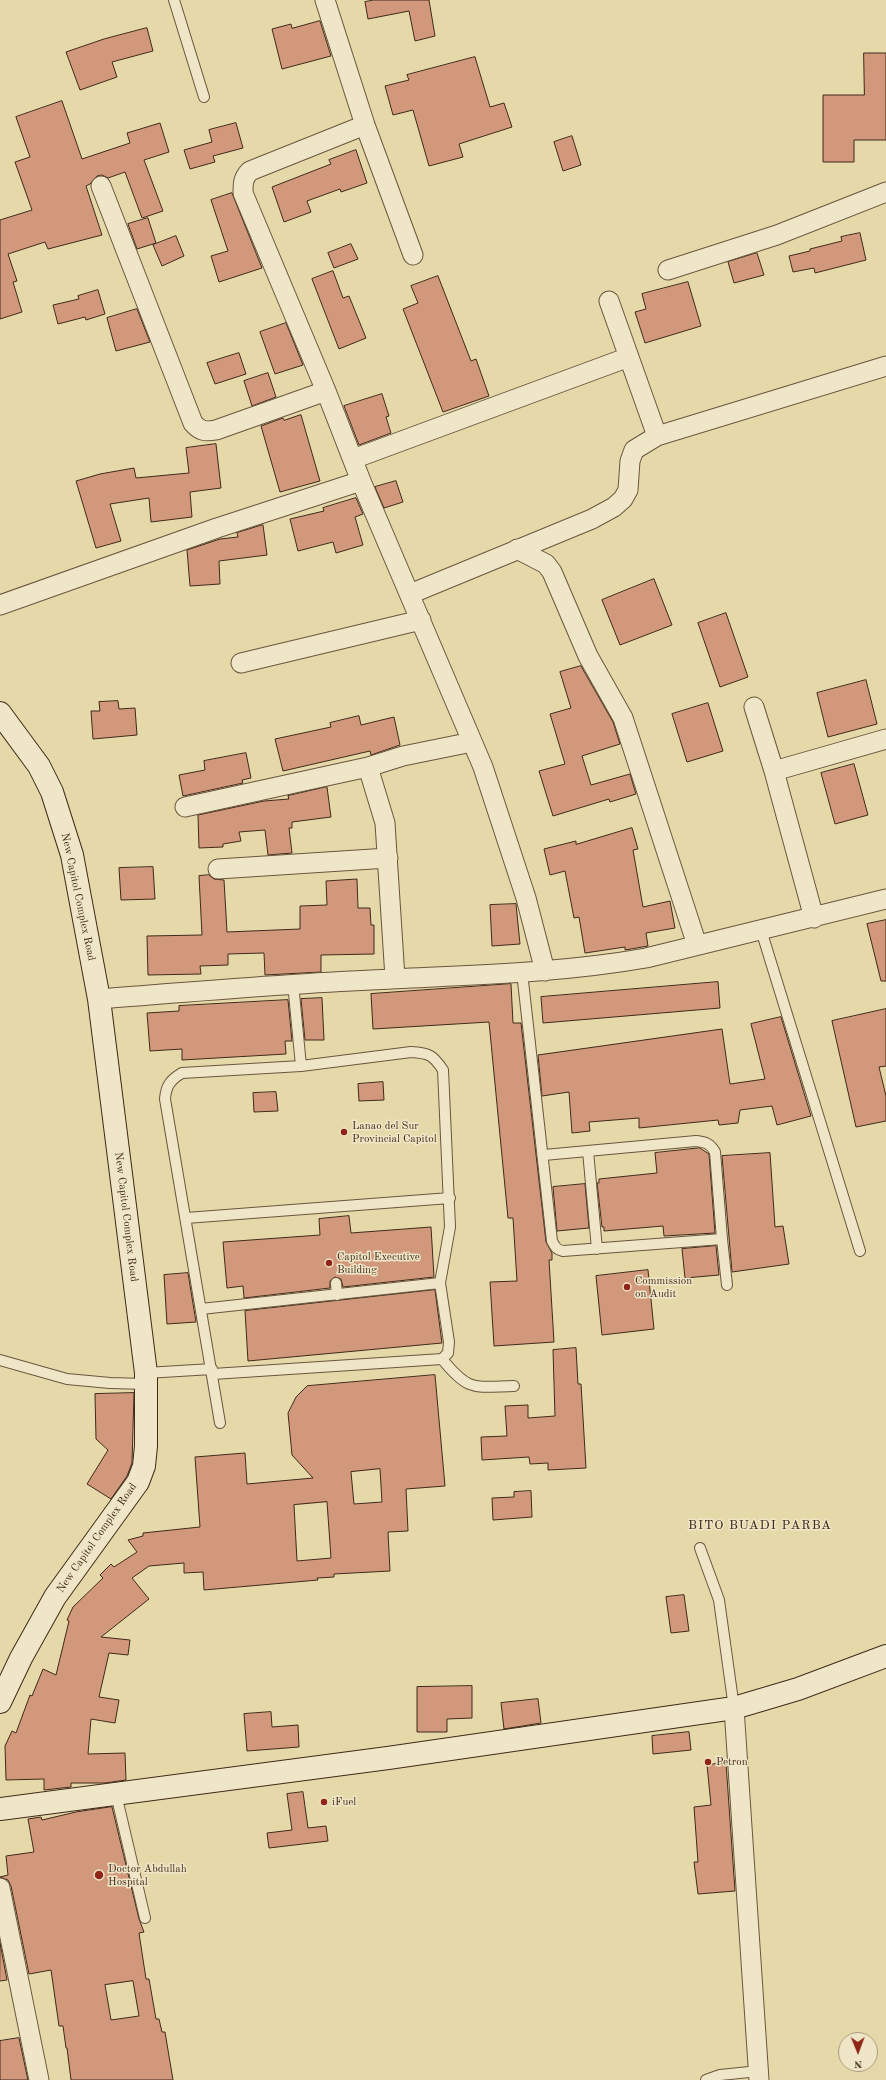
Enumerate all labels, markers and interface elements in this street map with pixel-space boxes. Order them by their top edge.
street label: New Capitol Complex Road [58,832,98,962]
place label: Lanao del Sur Provincial Capitol [352,1119,437,1145]
marker: Lanao del Sur Provincial Capitol [339,1127,349,1137]
street label: New Capitol Complex Road [111,1151,141,1283]
place label: Capitol Executive Building [337,1250,420,1276]
marker: Capitol Executive Building [324,1258,334,1268]
place label: Commission on Audit [635,1274,692,1300]
marker: Commission on Audit [622,1282,632,1292]
street label: New Capitol Complex Road [54,1481,140,1595]
district label: BITO BUADI PARBA [688,1518,832,1534]
place label: Petron [716,1755,748,1769]
marker: Petron [703,1757,713,1767]
place label: iFuel [332,1795,356,1809]
marker: iFuel [319,1797,329,1807]
place label: Doctor Abdullah Hospital [108,1862,187,1888]
marker: Doctor Abdullah Hospital [93,1869,105,1881]
north arrow [838,2032,878,2072]
text: N [854,2058,862,2069]

